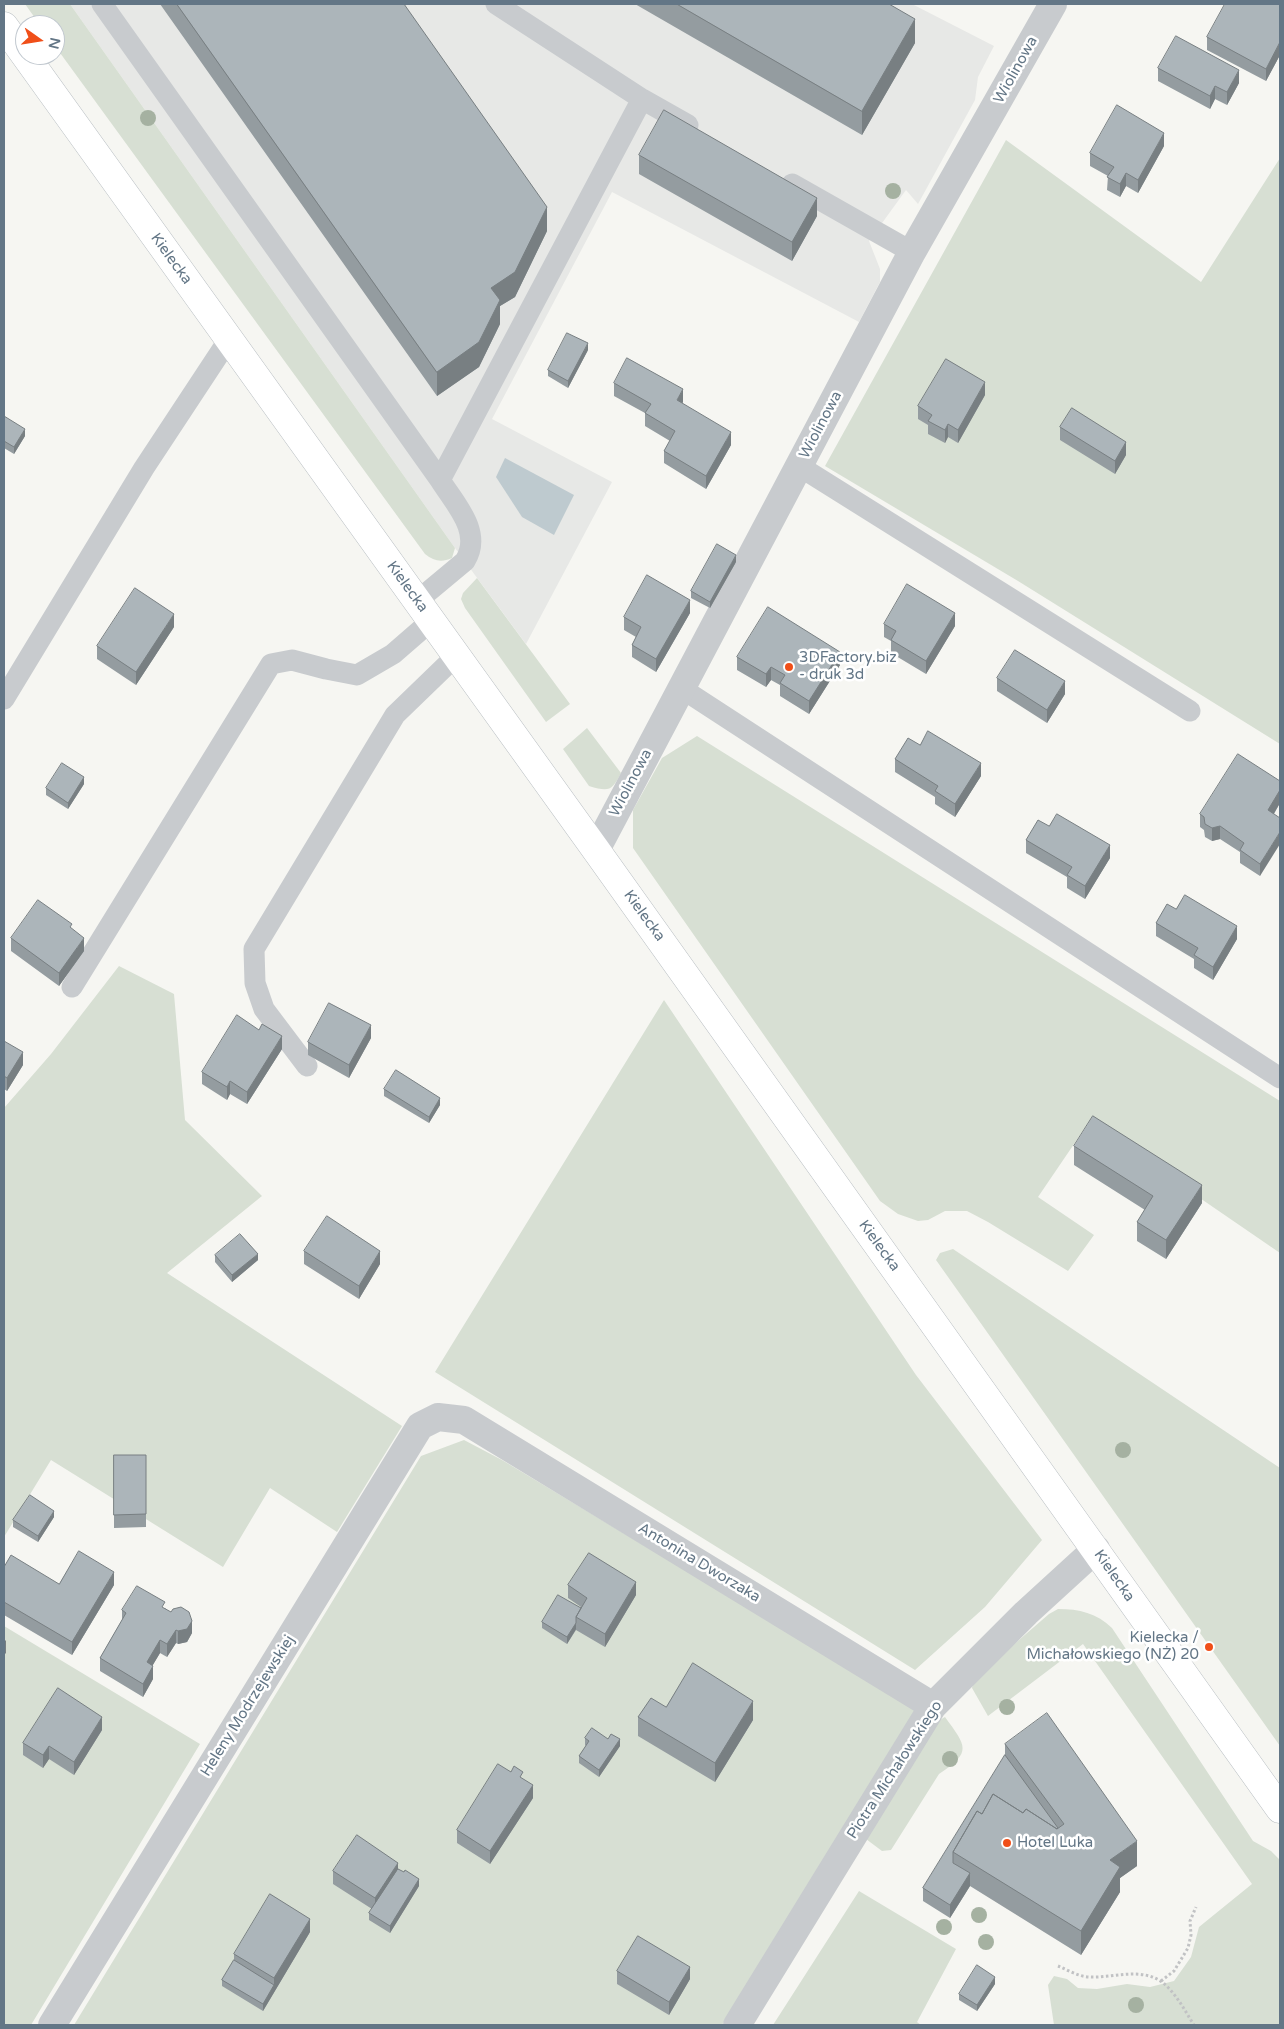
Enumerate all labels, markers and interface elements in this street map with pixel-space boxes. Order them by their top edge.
north arrow [15,15,65,65]
street label: Wiolinowa [990,33,1042,107]
text: N [45,36,64,51]
street label: Kielecka [146,230,196,288]
street label: Wiolinowa [796,388,846,462]
street label: Kielecka [382,558,432,616]
place label: 3DFactory.biz - druk 3d [799,649,897,684]
marker: 3DFactory.biz - druk 3d [783,661,795,673]
street label: Wiolinowa [606,746,656,820]
street label: Kielecka [619,887,669,945]
street label: Kielecka [854,1217,904,1275]
street label: Antonina Dworzaka [635,1519,763,1607]
street label: Kielecka [1090,1547,1138,1605]
place label: Kielecka / Michałowskiego (NŻ) 20 [1027,1629,1199,1664]
street label: Heleny Modrzejewskiej [197,1632,299,1780]
marker: Kielecka / Michałowskiego (NŻ) 20 [1203,1641,1215,1653]
street label: Piotra Michałowskiego [844,1698,946,1842]
place label: Hotel Luka [1017,1834,1093,1852]
marker: Hotel Luka [1001,1837,1013,1849]

